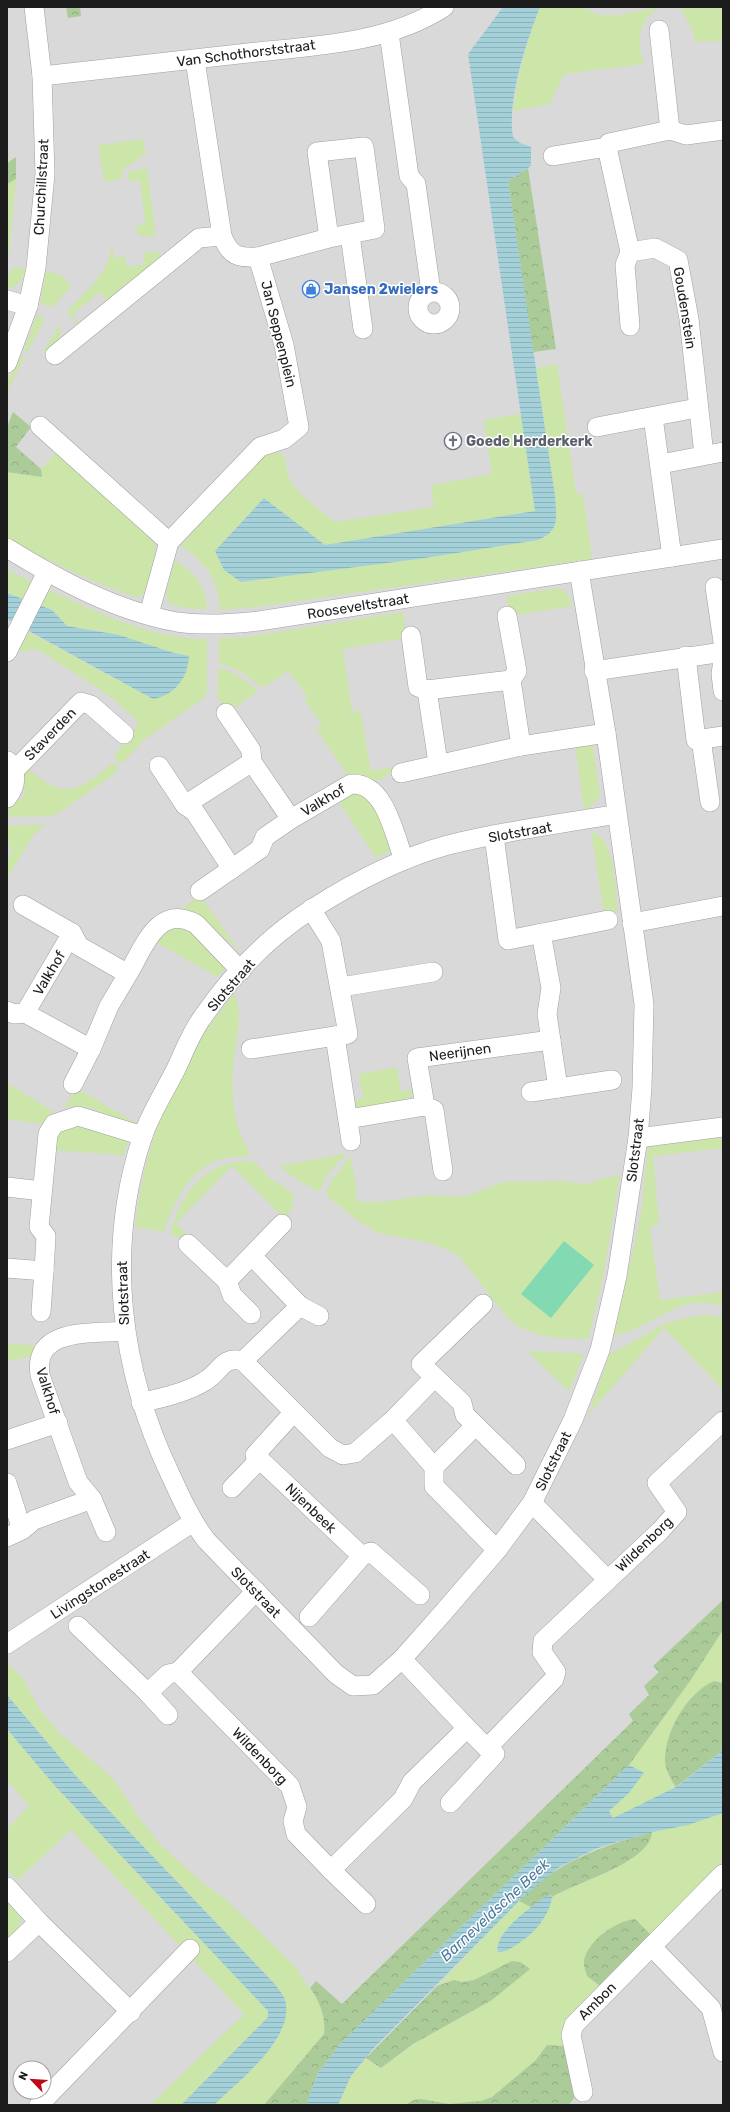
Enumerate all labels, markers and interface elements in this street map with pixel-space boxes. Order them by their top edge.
street label: Van Schothorststraat [176,36,317,70]
street label: Churchillstraat [30,138,53,236]
street label: Goudenstein [670,266,699,350]
street label: Jan Seppenplein [257,279,300,389]
shop icon: Jansen 2wielers [301,279,321,299]
place label: Jansen 2wielers [324,281,438,298]
church icon: Goede Herderkerk [443,431,463,451]
place label: Goede Herderkerk [466,433,593,450]
street label: Rooseveltstraat [306,590,411,623]
street label: Staverden [21,704,80,764]
street label: Valkhof [298,780,349,820]
street label: Slotstraat [487,818,554,846]
street label: Valkhof [30,948,70,998]
street label: Slotstraat [204,955,259,1015]
street label: Neerijnen [428,1040,492,1065]
street label: Slotstraat [623,1117,648,1183]
street label: Slotstraat [114,1260,133,1325]
street label: Valkhof [32,1365,63,1417]
street label: Slotstraat [532,1428,575,1494]
street label: Nijenbeek [282,1480,340,1537]
street label: Wildenborg [612,1513,676,1576]
street label: Livingstonestraat [47,1546,154,1623]
street label: Slotstraat [227,1563,284,1622]
street label: Wildenborg [228,1724,291,1788]
water label: Barneveldsche Beek [437,1855,553,1965]
street label: Ambon [575,1979,620,2024]
north arrow [12,2060,52,2100]
text: N [16,2070,31,2082]

